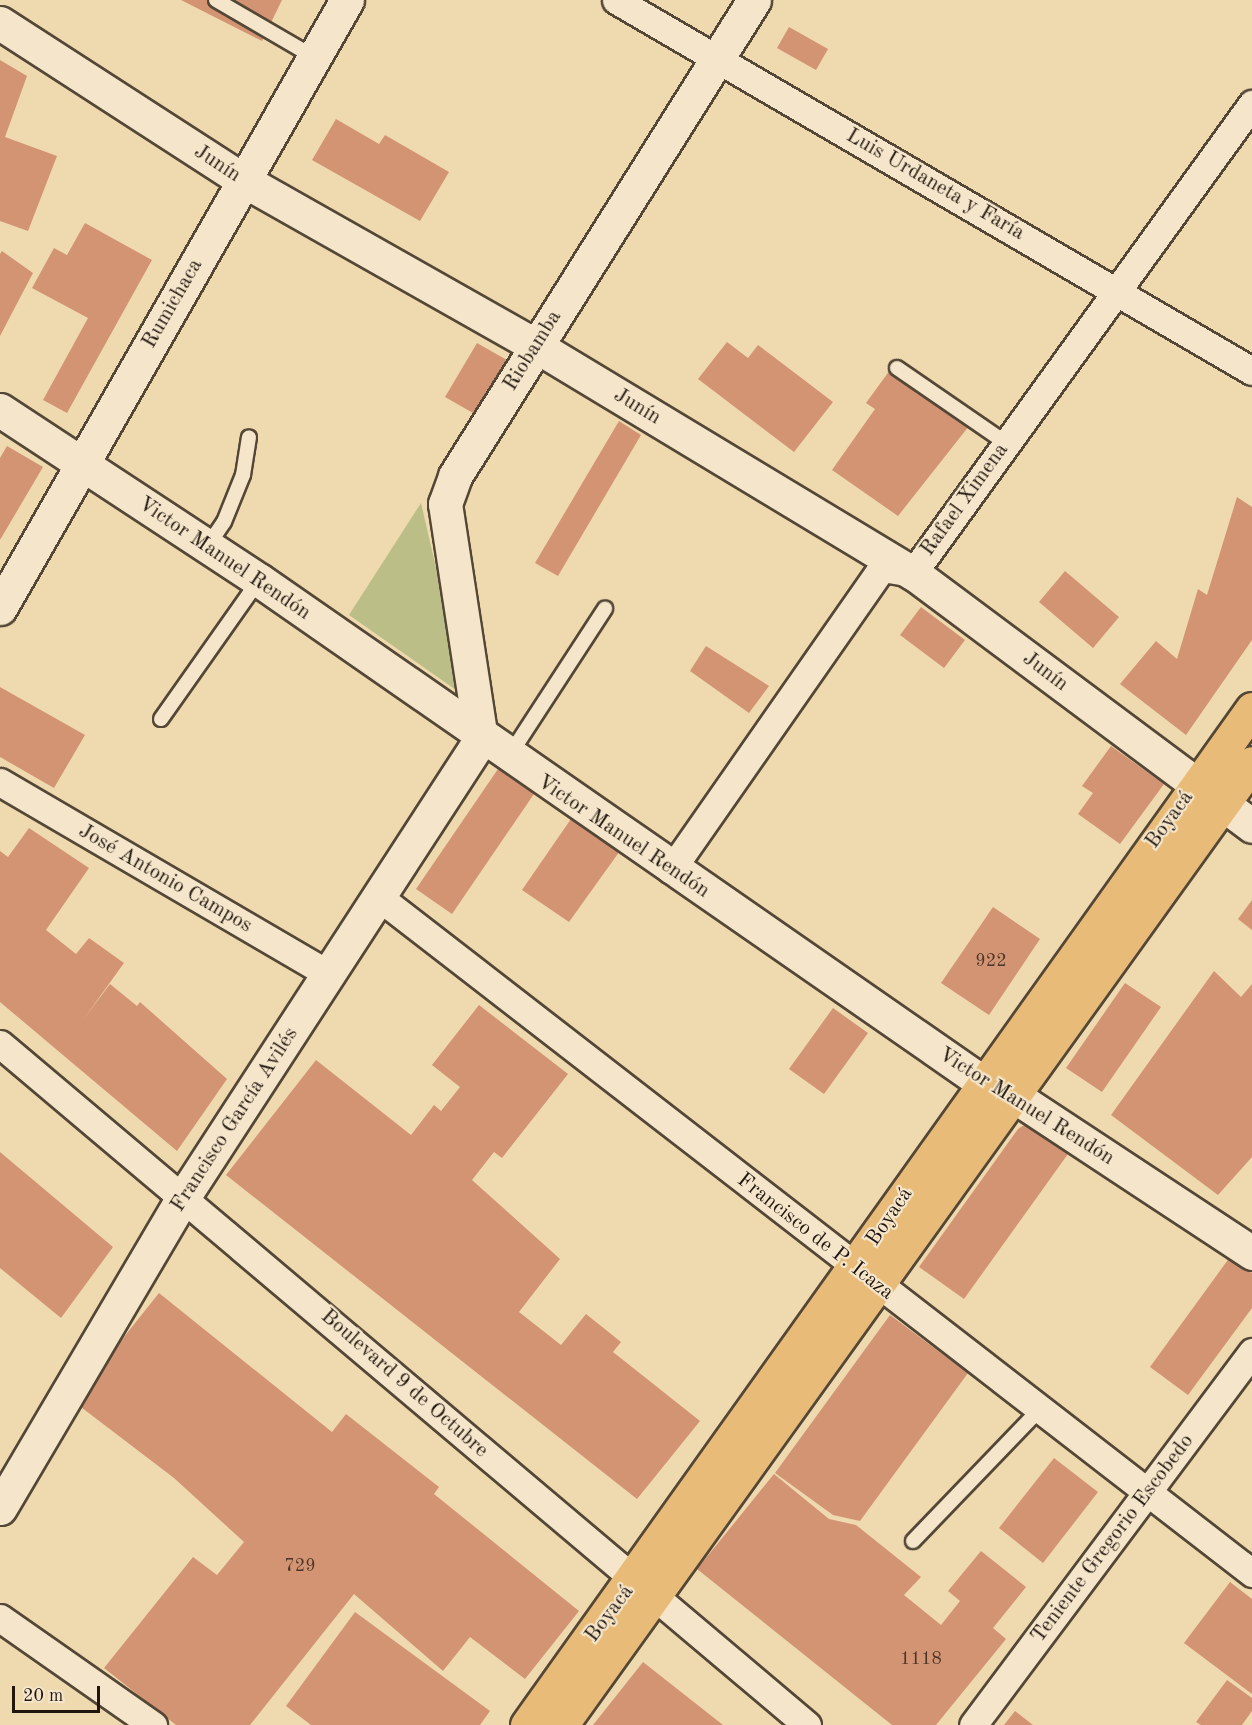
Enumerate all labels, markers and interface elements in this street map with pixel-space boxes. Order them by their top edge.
street label: Luis Urdaneta y Faría [841,124,1029,246]
street label: Junín [189,140,245,188]
street label: Rumichaca [137,255,209,353]
street label: Riobamba [498,306,568,396]
street label: Junín [609,383,665,431]
street label: Rafael Ximena [916,439,1014,561]
street label: Victor Manuel Rendón [133,492,315,626]
street label: Junín [1017,647,1073,697]
street label: Victor Manuel Rendón [532,770,714,904]
street label: Boyacá [1141,786,1199,854]
street label: José Antonio Campos [74,819,256,939]
house number: 922 [975,950,1007,972]
street label: Francisco García Avilés [166,1023,304,1217]
street label: Victor Manuel Rendón [933,1043,1119,1171]
street label: Francisco de P. Icaza [732,1168,898,1306]
street label: Boyacá [861,1183,919,1251]
street label: Boulevard 9 de Octubre [315,1304,493,1464]
street label: Teniente Gregorio Escobedo [1026,1430,1200,1648]
house number: 729 [284,1555,316,1577]
street label: Boyacá [580,1580,640,1648]
house number: 1118 [900,1648,942,1670]
scale bar [15,1674,104,1712]
text: 20 m [23,1687,63,1705]

